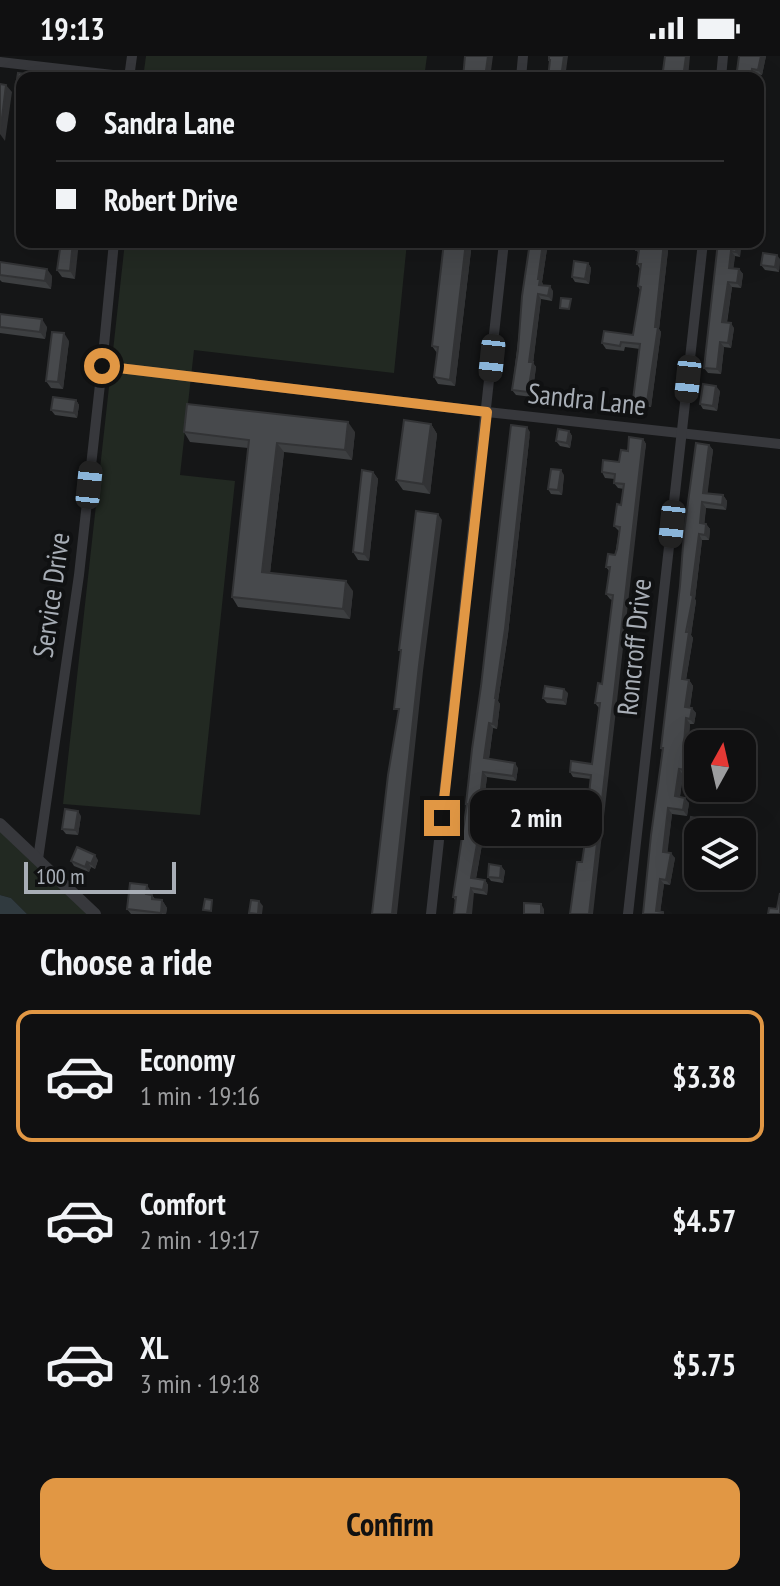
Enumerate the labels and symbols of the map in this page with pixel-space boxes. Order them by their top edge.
car [478,333,506,383]
route start [84,348,120,384]
car [674,354,702,404]
street label: Sandra Lane [526,374,648,423]
car [75,460,103,510]
car [658,499,686,549]
street label: Service Drive [23,530,78,660]
street label: Roncroff Drive [608,577,659,717]
north arrow [684,730,756,802]
callout: 2 min [470,790,602,846]
route end [424,800,460,836]
scale bar [24,858,176,894]

